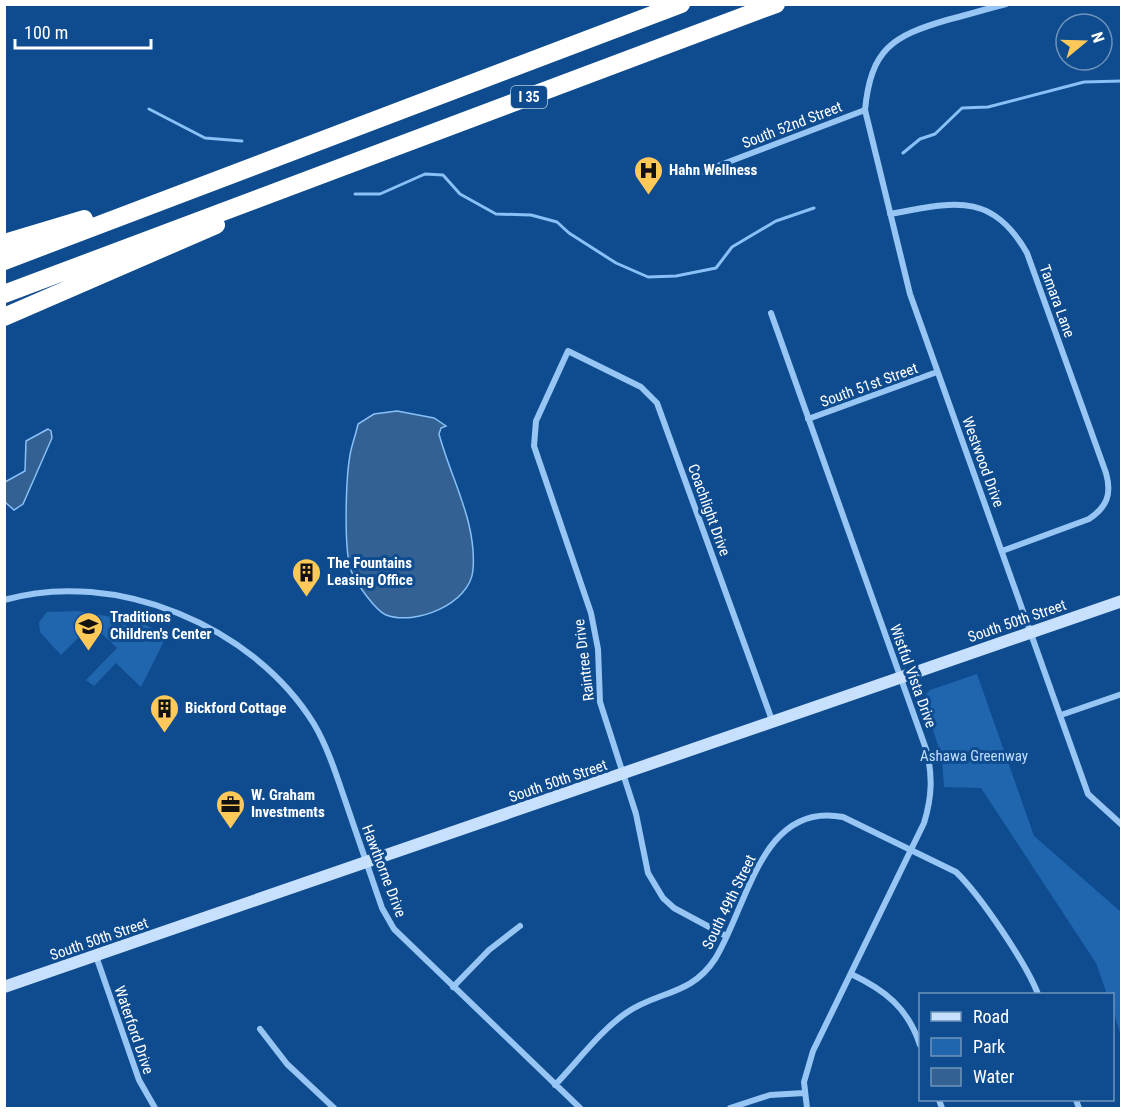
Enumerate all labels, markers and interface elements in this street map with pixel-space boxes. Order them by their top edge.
scale bar [15,12,152,50]
north arrow [1054,12,1114,72]
text: 100 m [24,22,68,43]
text: N [1087,30,1108,45]
road number: I 35 [511,86,547,108]
street label: South 52nd Street [739,98,845,152]
hospital icon: Hahn Wellness [632,154,664,196]
place label: Hahn Wellness [669,161,758,179]
street label: Tamara Lane [1036,262,1078,340]
street label: South 51st Street [818,359,920,411]
street label: Westwood Drive [958,414,1008,510]
street label: Coachlight Drive [684,461,734,559]
place label: The Fountains Leasing Office [327,554,413,589]
building icon: The Fountains Leasing Office [290,556,322,598]
street label: South 50th Street [965,596,1069,646]
place label: Traditions Children's Center [110,608,212,643]
school or university icon: Traditions Children's Center [73,610,105,652]
street label: Raintree Drive [570,618,598,702]
street label: Wistful Vista Drive [886,622,940,730]
building icon: Bickford Cottage [148,692,180,734]
place label: Bickford Cottage [185,699,286,717]
park label: Ashawa Greenway [920,747,1028,765]
street label: South 50th Street [506,756,610,806]
place label: W. Graham Investments [251,786,325,821]
office icon: W. Graham Investments [214,788,246,830]
street label: Hawthorne Drive [358,822,410,920]
street label: South 49th Street [698,852,760,952]
street label: South 50th Street [47,914,151,964]
street label: Waterford Drive [111,984,157,1076]
legend [919,993,1114,1101]
text: Road [973,1006,1009,1027]
text: Park [973,1036,1005,1057]
text: Water [973,1066,1015,1087]

